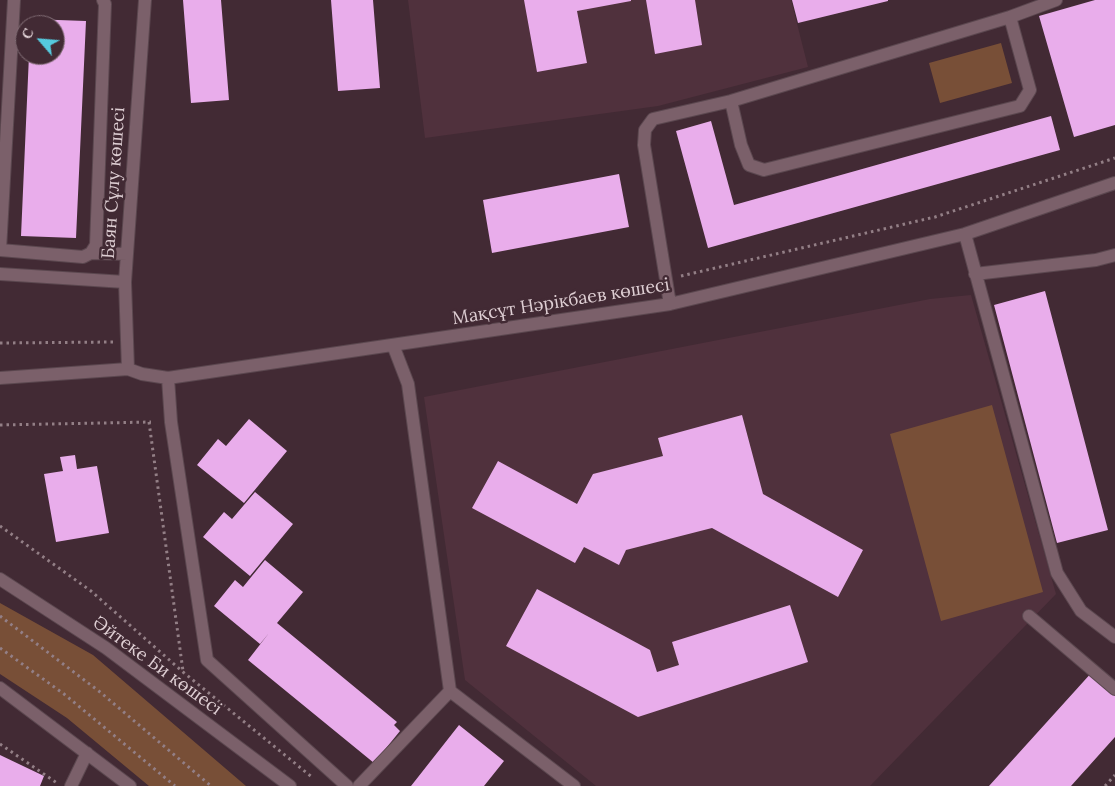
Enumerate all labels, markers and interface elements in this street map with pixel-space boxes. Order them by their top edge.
north arrow [15,15,65,65]
text: С [17,25,38,42]
street label: Баян Сұлу көшесі [98,106,130,260]
street label: Мақсұт Нәрікбаев көшесі [451,274,671,330]
street label: Әйтеке Би көшесі [88,612,226,720]

